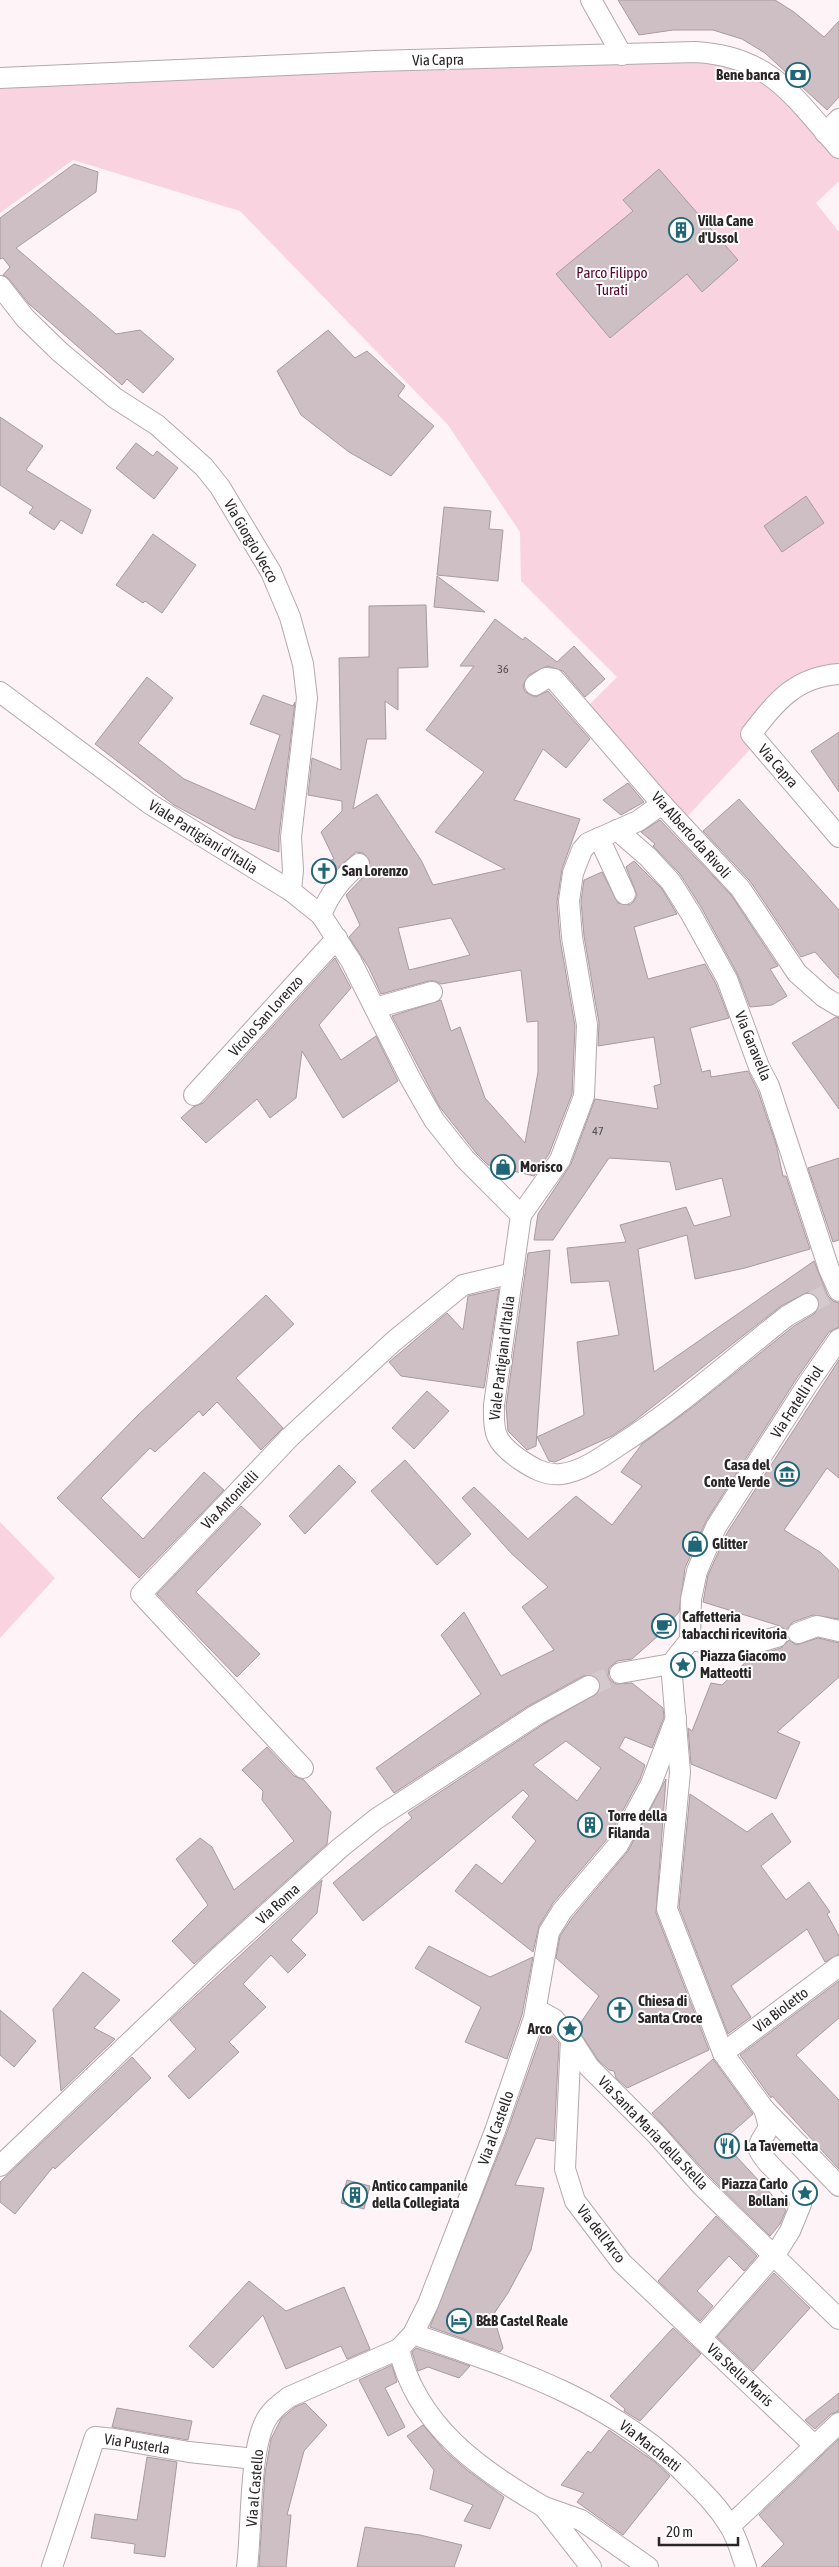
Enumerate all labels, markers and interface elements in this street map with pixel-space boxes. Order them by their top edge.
street label: Via Capra [412,51,464,68]
bank icon: Bene banca [785,62,811,88]
place label: Bene banca [716,66,780,83]
place label: Villa Cane d'Ussol [697,212,754,246]
building icon: Villa Cane d'Ussol [668,217,694,243]
park label: Parco Filippo Turati [576,264,648,298]
street label: Via Giorgio Vecco [221,496,282,585]
house number: 36 [497,662,509,676]
street label: Via Capra [755,741,802,791]
street label: Via Alberto da Rivoli [648,788,735,881]
street label: Viale Partigiani d'Italia [146,796,261,877]
church icon: San Lorenzo [311,858,337,884]
place label: San Lorenzo [342,862,408,879]
street label: Vicolo San Lorenzo [225,972,306,1059]
street label: Via Garavella [732,1008,775,1083]
house number: 47 [592,1124,604,1138]
shop icon: Morisco [490,1154,516,1180]
place label: Morisco [520,1158,563,1175]
street label: Viale Partigiani d'Italia [485,1295,518,1421]
street label: Via Fratelli Piol [767,1362,826,1441]
place label: Casa del Conte Verde [704,1456,771,1490]
museum icon: Casa del Conte Verde [774,1461,800,1487]
street label: Via Antonielli [198,1467,262,1532]
shop icon: Glitter [682,1531,708,1557]
place label: Glitter [712,1535,748,1552]
place label: Caffetteria tabacchi ricevitoria [681,1608,787,1642]
cafe icon: Caffetteria tabacchi ricevitoria [651,1613,677,1639]
place label: Piazza Giacomo Matteotti [700,1647,786,1681]
place icon: Piazza Giacomo Matteotti [670,1652,696,1678]
place label: Torre della Filanda [608,1807,667,1841]
building icon: Torre della Filanda [577,1812,603,1838]
street label: Via Roma [253,1880,303,1927]
street label: Via Bioletto [750,1984,811,2036]
place label: Chiesa di Santa Croce [638,1992,703,2026]
church icon: Chiesa di Santa Croce [607,1997,633,2023]
place icon: Arco [557,2016,583,2042]
place label: Arco [527,2020,552,2037]
street label: Via Santa Maria della Stella [595,2073,712,2193]
street label: Via al Castello [474,2088,517,2167]
restaurant icon: La Tavernetta [714,2133,740,2159]
place label: La Tavernetta [744,2137,818,2154]
place label: Piazza Carlo Bollani [722,2175,788,2209]
place label: Antico campanile della Collegiata [371,2177,468,2211]
place icon: Piazza Carlo Bollani [792,2180,818,2206]
building icon: Antico campanile della Collegiata [342,2182,368,2208]
street label: Via dell'Arco [574,2201,629,2266]
hotel icon: B&B Castel Reale [446,2308,472,2334]
place label: B&B Castel Reale [476,2312,568,2329]
street label: Via Stella Maris [704,2340,777,2410]
street label: Via Marchetti [616,2416,684,2475]
street label: Via Pusterla [103,2430,171,2457]
street label: Via al Castello [243,2449,266,2527]
scale bar [659,2514,738,2546]
text: 20 m [666,2523,693,2540]

